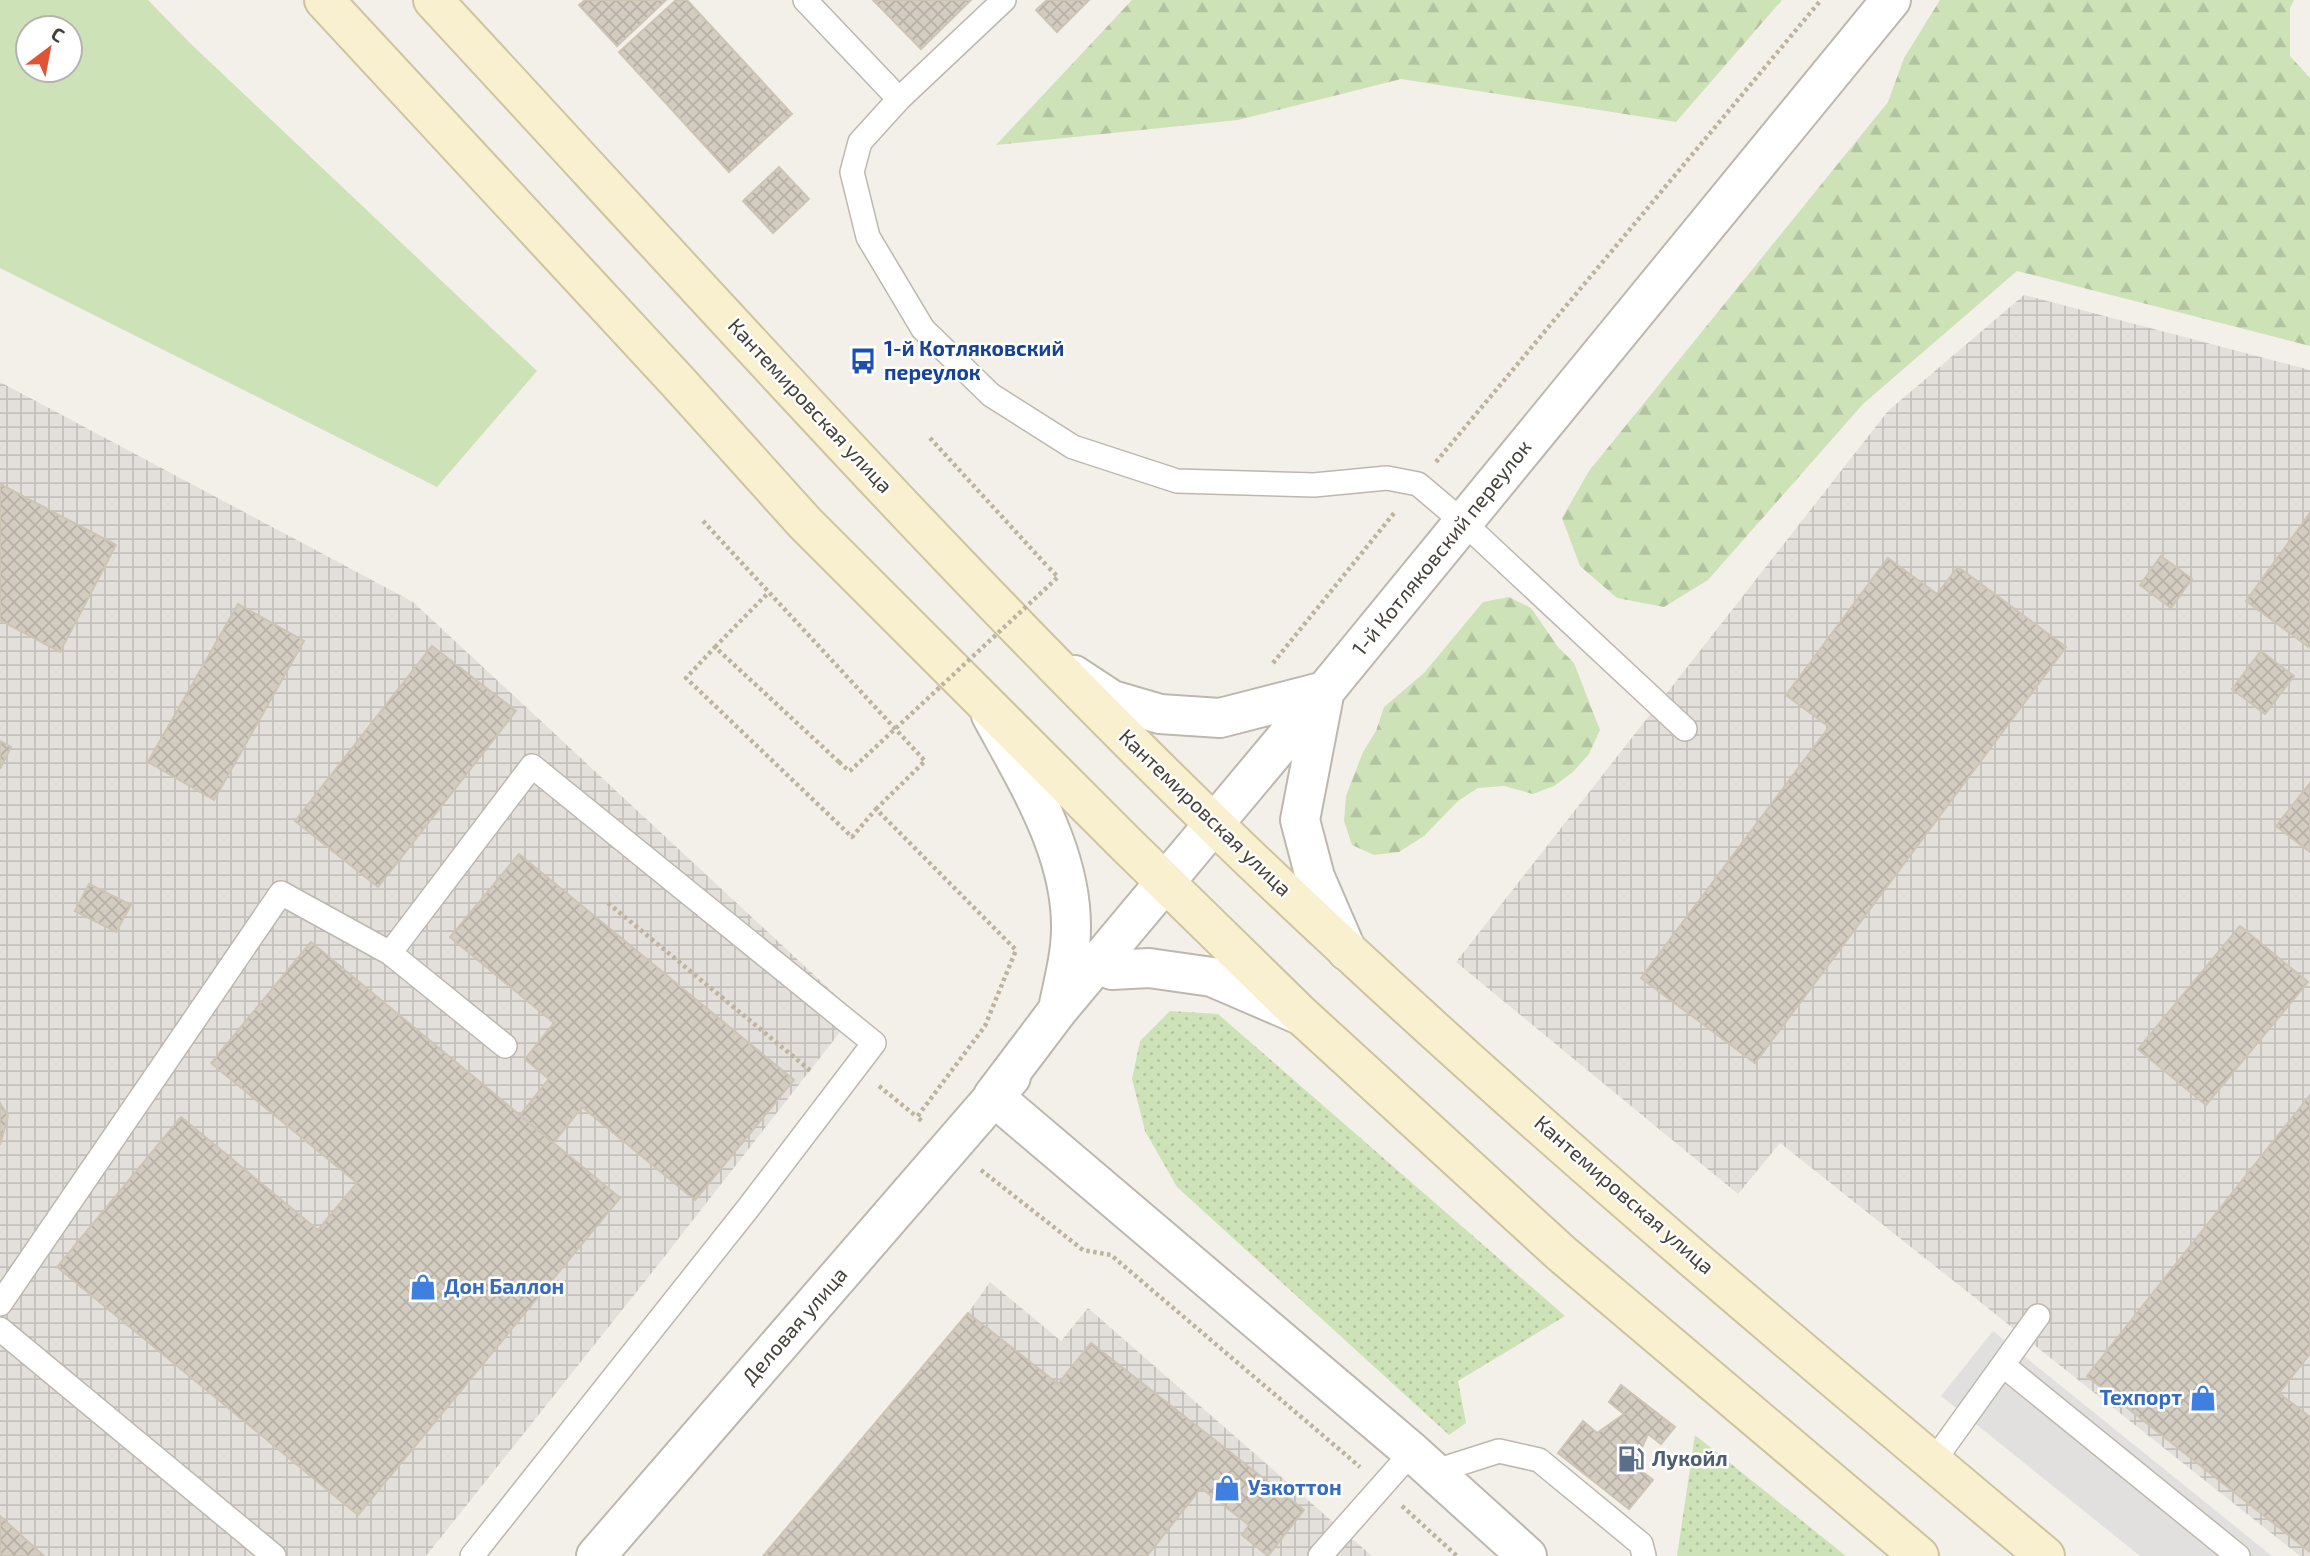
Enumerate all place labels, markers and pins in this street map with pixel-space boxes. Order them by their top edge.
place label: 1-й Котляковский переулок [884,335,1064,384]
bus stop icon: 1-й Котляковский переулок [848,346,878,376]
shop icon: Дон Баллон [408,1272,438,1302]
place label: Дон Баллон [444,1273,564,1298]
shop icon: Техпорт [2188,1383,2218,1413]
place label: Техпорт [2099,1384,2182,1409]
fuel station icon: Лукойл [1616,1444,1646,1474]
place label: Лукойл [1652,1445,1728,1470]
shop icon: Узкоттон [1212,1473,1242,1503]
place label: Узкоттон [1248,1474,1342,1499]

